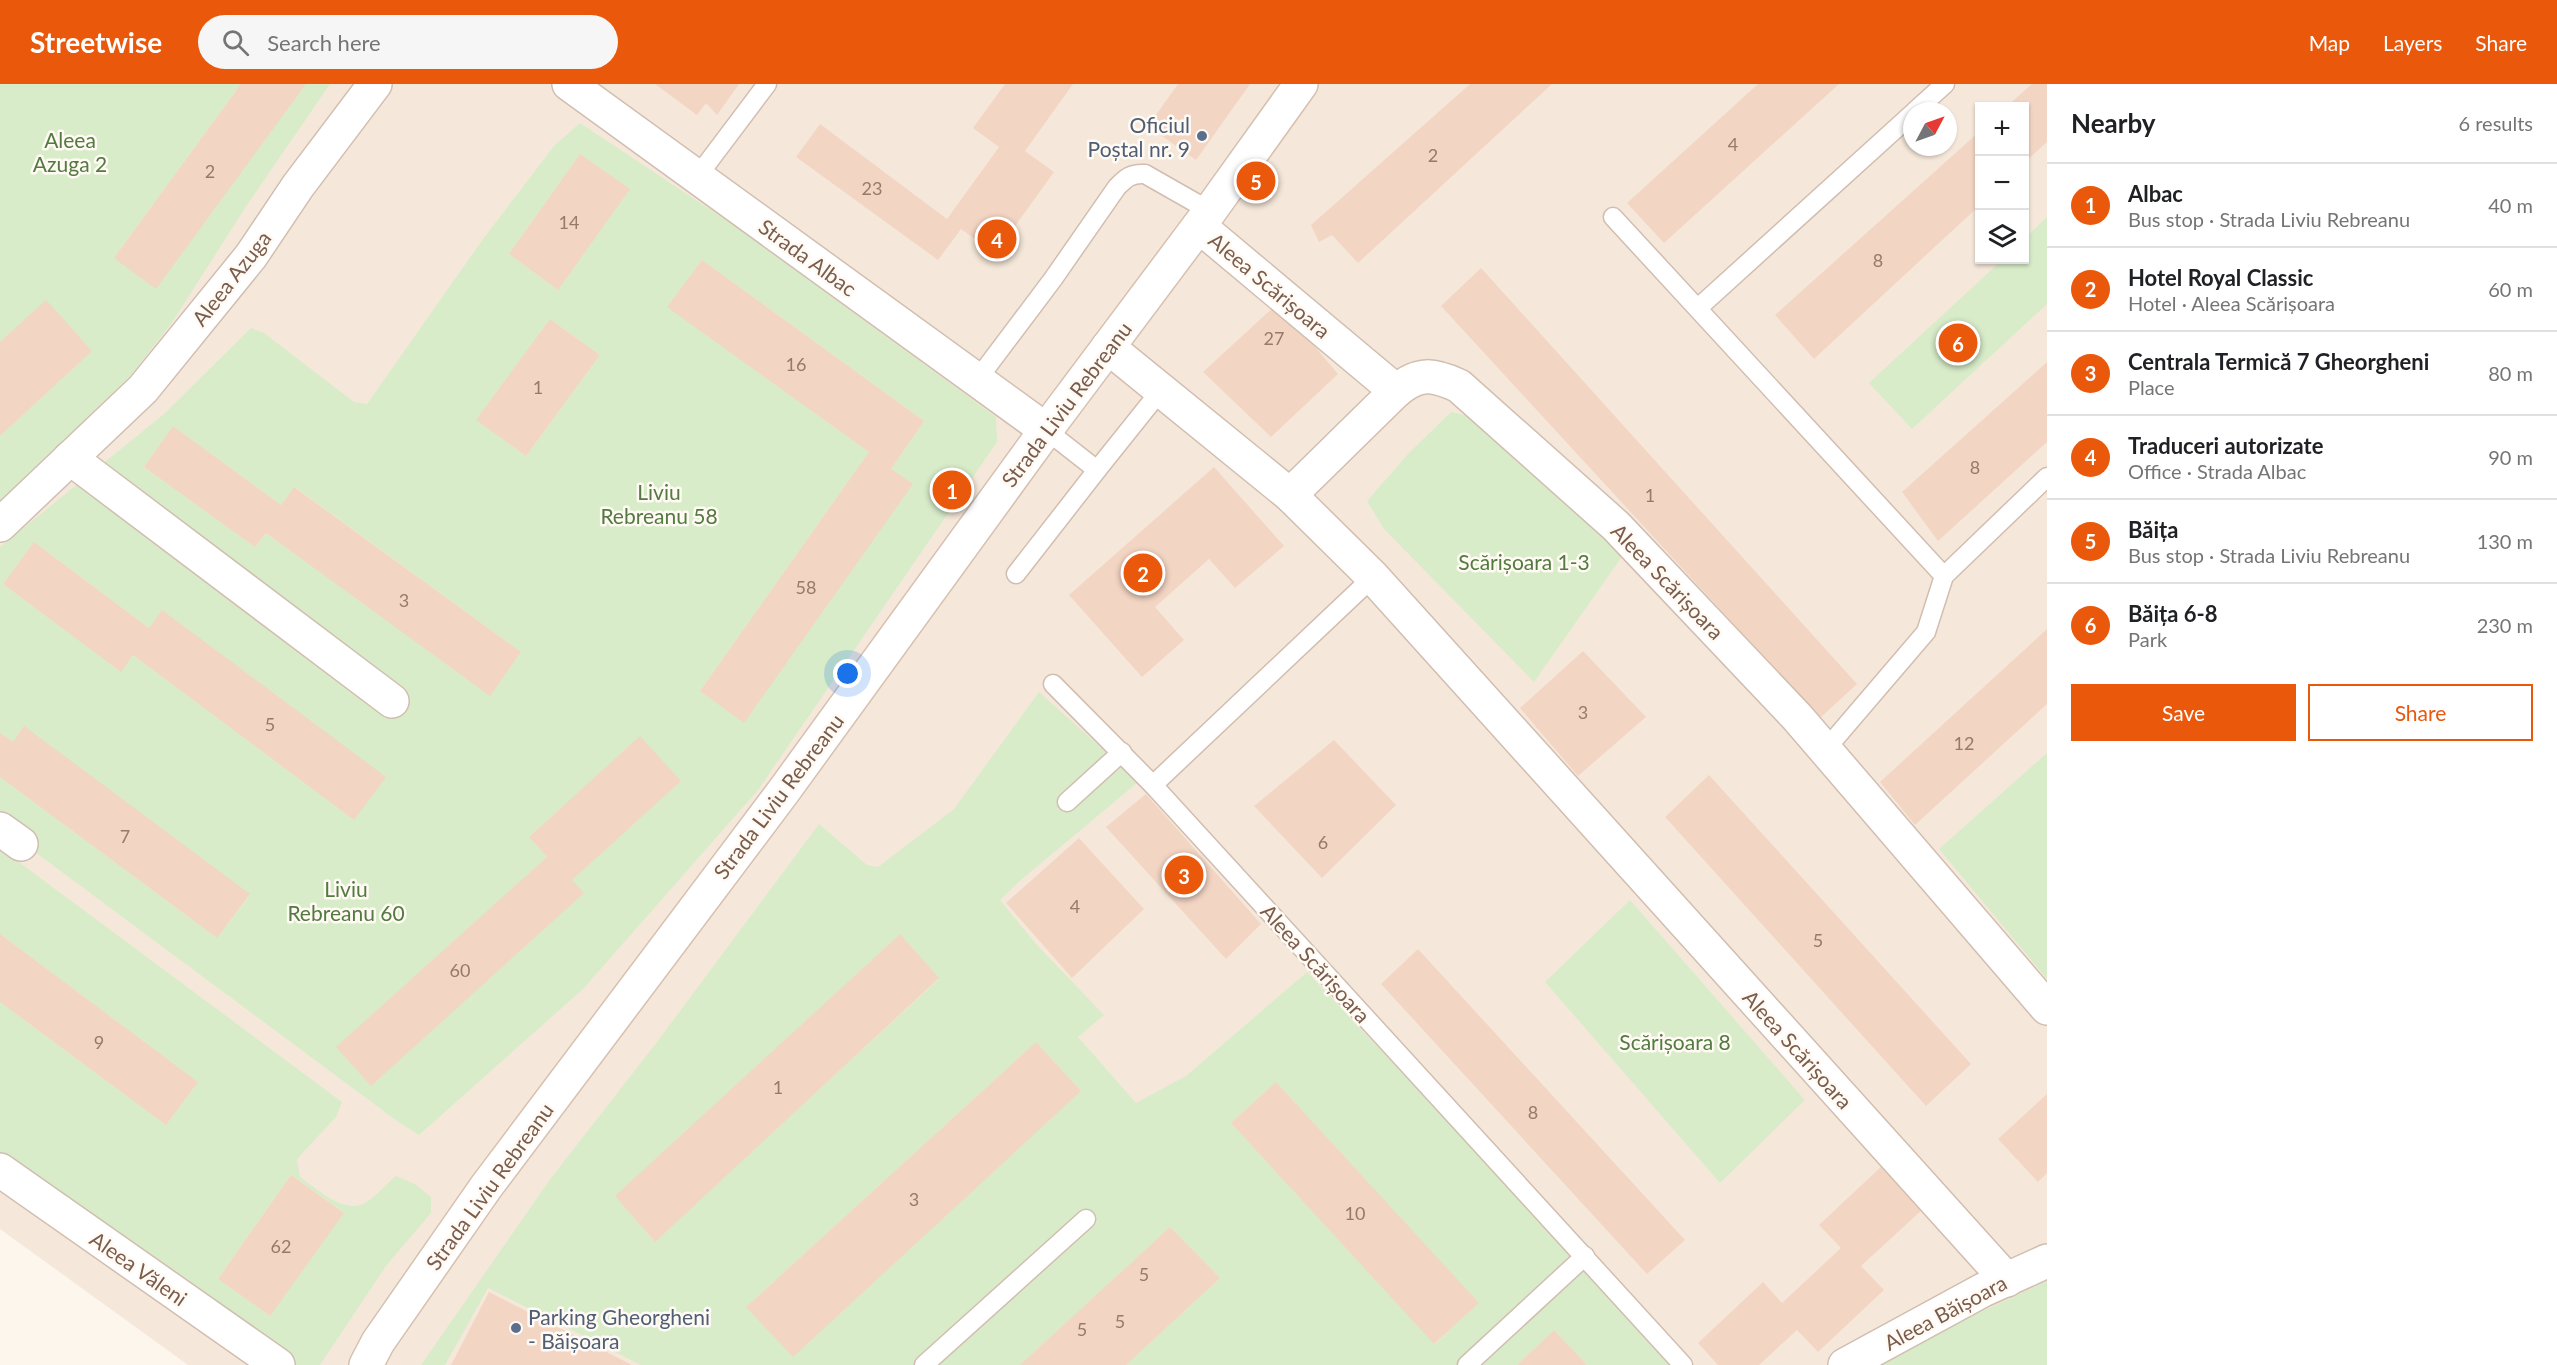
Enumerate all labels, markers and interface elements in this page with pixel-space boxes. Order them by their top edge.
search box [198,15,618,69]
text: Streetwise [30,25,162,59]
icon: search [219,26,252,59]
text: Search here [267,29,381,56]
text: Map [2309,30,2350,55]
text: Layers [2383,30,2442,55]
text: Share [2475,30,2527,55]
north arrow [1903,102,1957,156]
map controls [1975,102,2029,264]
button: + [1975,102,2029,156]
text: Nearby [2071,107,2156,139]
text: 6 results [2458,111,2533,135]
place label: Oficiul Poștal nr. 9 [1088,112,1190,161]
park label: Aleea Azuga 2 [33,127,107,176]
marker: Oficiul Poștal nr. 9 [1195,129,1209,143]
house number: 4 [1728,133,1738,155]
house number: 2 [1428,144,1438,166]
button: − [1975,156,2029,210]
pin: 5 [1236,158,1276,204]
house number: 2 [205,160,215,182]
house number: 23 [862,177,882,199]
text: Albac [2128,180,2183,207]
text: 1 [2085,193,2096,217]
text: 40 m [2488,193,2533,217]
text: Bus stop · Strada Liviu Rebreanu [2128,207,2410,231]
button: layers [1975,210,2029,264]
house number: 14 [559,211,579,233]
street label: Strada Albac [754,213,862,301]
pin: 4 [978,216,1016,262]
street label: Aleea Azuga [186,226,276,330]
street label: Aleea Scărișoara [1204,227,1336,343]
house number: 8 [1873,249,1883,271]
text: Hotel Royal Classic [2128,264,2313,291]
text: 2 [2085,277,2096,301]
text: 60 m [2488,277,2533,301]
text: Hotel · Aleea Scărișoara [2128,291,2335,315]
street label: Strada Liviu Rebreanu [996,317,1136,491]
pin: 6 [1938,320,1978,366]
house number: 27 [1264,327,1284,349]
text: Centrala Termică 7 Gheorgheni [2128,348,2429,375]
house number: 16 [786,353,806,375]
text: 3 [2085,361,2096,385]
text: 80 m [2488,361,2533,385]
text: Place [2128,375,2175,399]
house number: 1 [533,376,543,398]
text: Traduceri autorizate [2128,432,2323,459]
text: 4 [2085,445,2096,469]
text: 90 m [2488,445,2533,469]
house number: 8 [1970,456,1980,478]
text: Office · Strada Albac [2128,459,2306,483]
pin: 1 [932,468,972,512]
park label: Liviu Rebreanu 58 [600,479,718,528]
house number: 1 [1645,484,1655,506]
text: Băița [2128,516,2178,543]
street label: Aleea Scărișoara [1607,518,1729,644]
text: 5 [2085,529,2096,553]
text: 130 m [2477,529,2533,553]
text: Bus stop · Strada Liviu Rebreanu [2128,543,2410,567]
park label: Scărișoara 1-3 [1458,549,1590,574]
pin: 2 [1124,550,1162,596]
house number: 58 [796,576,816,598]
house number: 3 [399,589,409,611]
text: Băița 6-8 [2128,600,2217,627]
text: 6 [2085,613,2096,637]
text: 230 m [2477,613,2533,637]
text: Park [2128,627,2167,651]
your location [833,659,862,688]
button: Save [2071,684,2296,741]
button: Share [2308,684,2533,741]
house number: 3 [1578,701,1588,723]
street label: Strada Liviu Rebreanu [708,709,848,883]
house number: 5 [265,713,275,735]
house number: 12 [1954,732,1974,754]
house number: 7 [120,825,130,847]
house number: 6 [1318,831,1328,853]
pin: 3 [1164,852,1204,898]
park label: Liviu Rebreanu 60 [287,876,405,925]
house number: 4 [1070,895,1080,917]
street label: Aleea Scărișoara [1256,899,1376,1027]
house number: 5 [1813,929,1823,951]
house number: 60 [450,959,470,981]
street label: Aleea Scărișoara [1738,985,1858,1113]
park label: Scărișoara 8 [1619,1029,1731,1054]
house number: 9 [94,1031,104,1053]
house number: 1 [773,1076,783,1098]
street label: Strada Liviu Rebreanu [420,1098,558,1274]
house number: 8 [1528,1101,1538,1123]
house number: 3 [909,1188,919,1210]
house number: 10 [1345,1202,1365,1224]
street label: Aleea Văleni [86,1226,192,1310]
house number: 62 [271,1235,291,1257]
house number: 5 [1139,1263,1149,1285]
street label: Aleea Băișoara [1879,1269,2011,1355]
place label: Parking Gheorgheni - Băișoara [528,1304,710,1353]
house number: 5 [1115,1310,1125,1332]
house number: 5 [1077,1318,1087,1340]
marker: Parking Gheorgheni - Băișoara [509,1321,523,1335]

